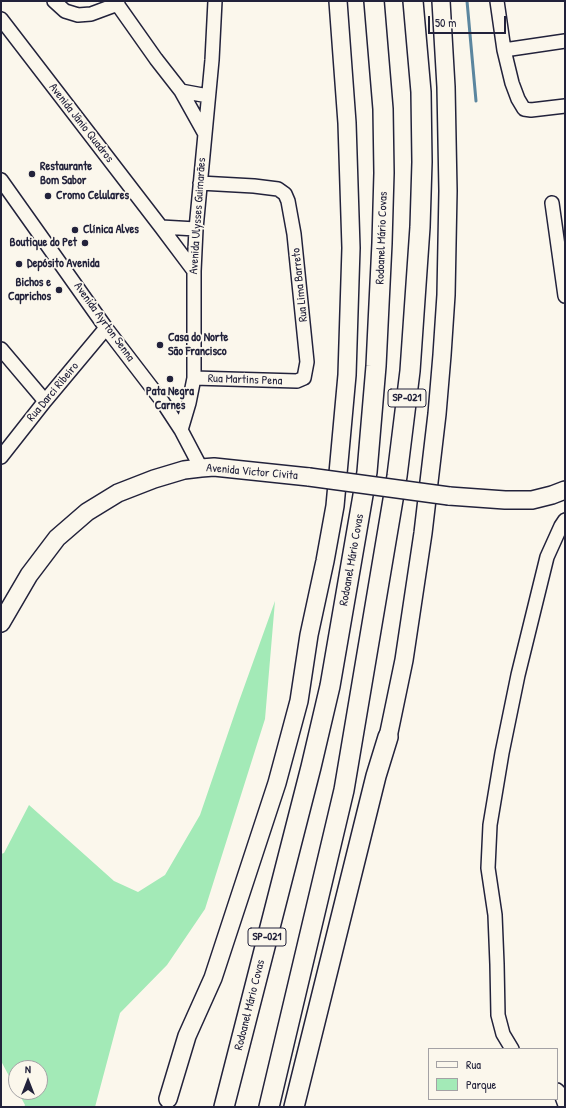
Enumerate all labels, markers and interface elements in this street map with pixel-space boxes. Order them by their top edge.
scale bar [430,8,508,34]
text: 50 m [435,14,456,31]
street label: Avenida Jânio Quadros [46,80,116,166]
street label: Avenida Ulysses Guimarães [187,157,209,275]
place label: Restaurante Bom Sabor [40,160,92,188]
marker: Restaurante Bom Sabor [27,169,37,179]
place label: Cromo Celulares [56,189,129,203]
marker: Cromo Celulares [43,191,53,201]
street label: Rodoanel Mário Covas [373,191,391,285]
place label: Clínica Alves [83,223,139,237]
marker: Clínica Alves [70,225,80,235]
place label: Boutique do Pet [10,236,77,250]
marker: Boutique do Pet [80,238,90,248]
street label: Rua Lima Barreto [289,247,311,323]
place label: Depósito Avenida [27,257,99,271]
marker: Depósito Avenida [14,259,24,269]
place label: Bichos e Caprichos [8,276,51,304]
street label: Avenida Ayrton Senna [70,280,138,364]
marker: Bichos e Caprichos [54,285,64,295]
place label: Casa do Norte São Francisco [168,331,228,359]
marker: Casa do Norte São Francisco [155,340,165,350]
street label: Rua Darci Ribeiro [24,359,82,425]
street label: Rua Martins Pena [208,372,282,388]
marker: Pata Negra Carnes [165,374,175,384]
place label: Pata Negra Carnes [146,385,194,413]
road number: SP-021 [388,389,426,407]
street label: Avenida Victor Civita [206,461,298,483]
street label: Rodoanel Mário Covas [337,513,367,607]
road number: SP-021 [248,928,286,946]
street label: Rodoanel Mário Covas [232,958,268,1052]
legend [428,1048,558,1100]
text: Rua [466,1056,481,1073]
north arrow [8,1060,48,1100]
text: N [25,1062,31,1076]
text: Parque [466,1076,496,1093]

